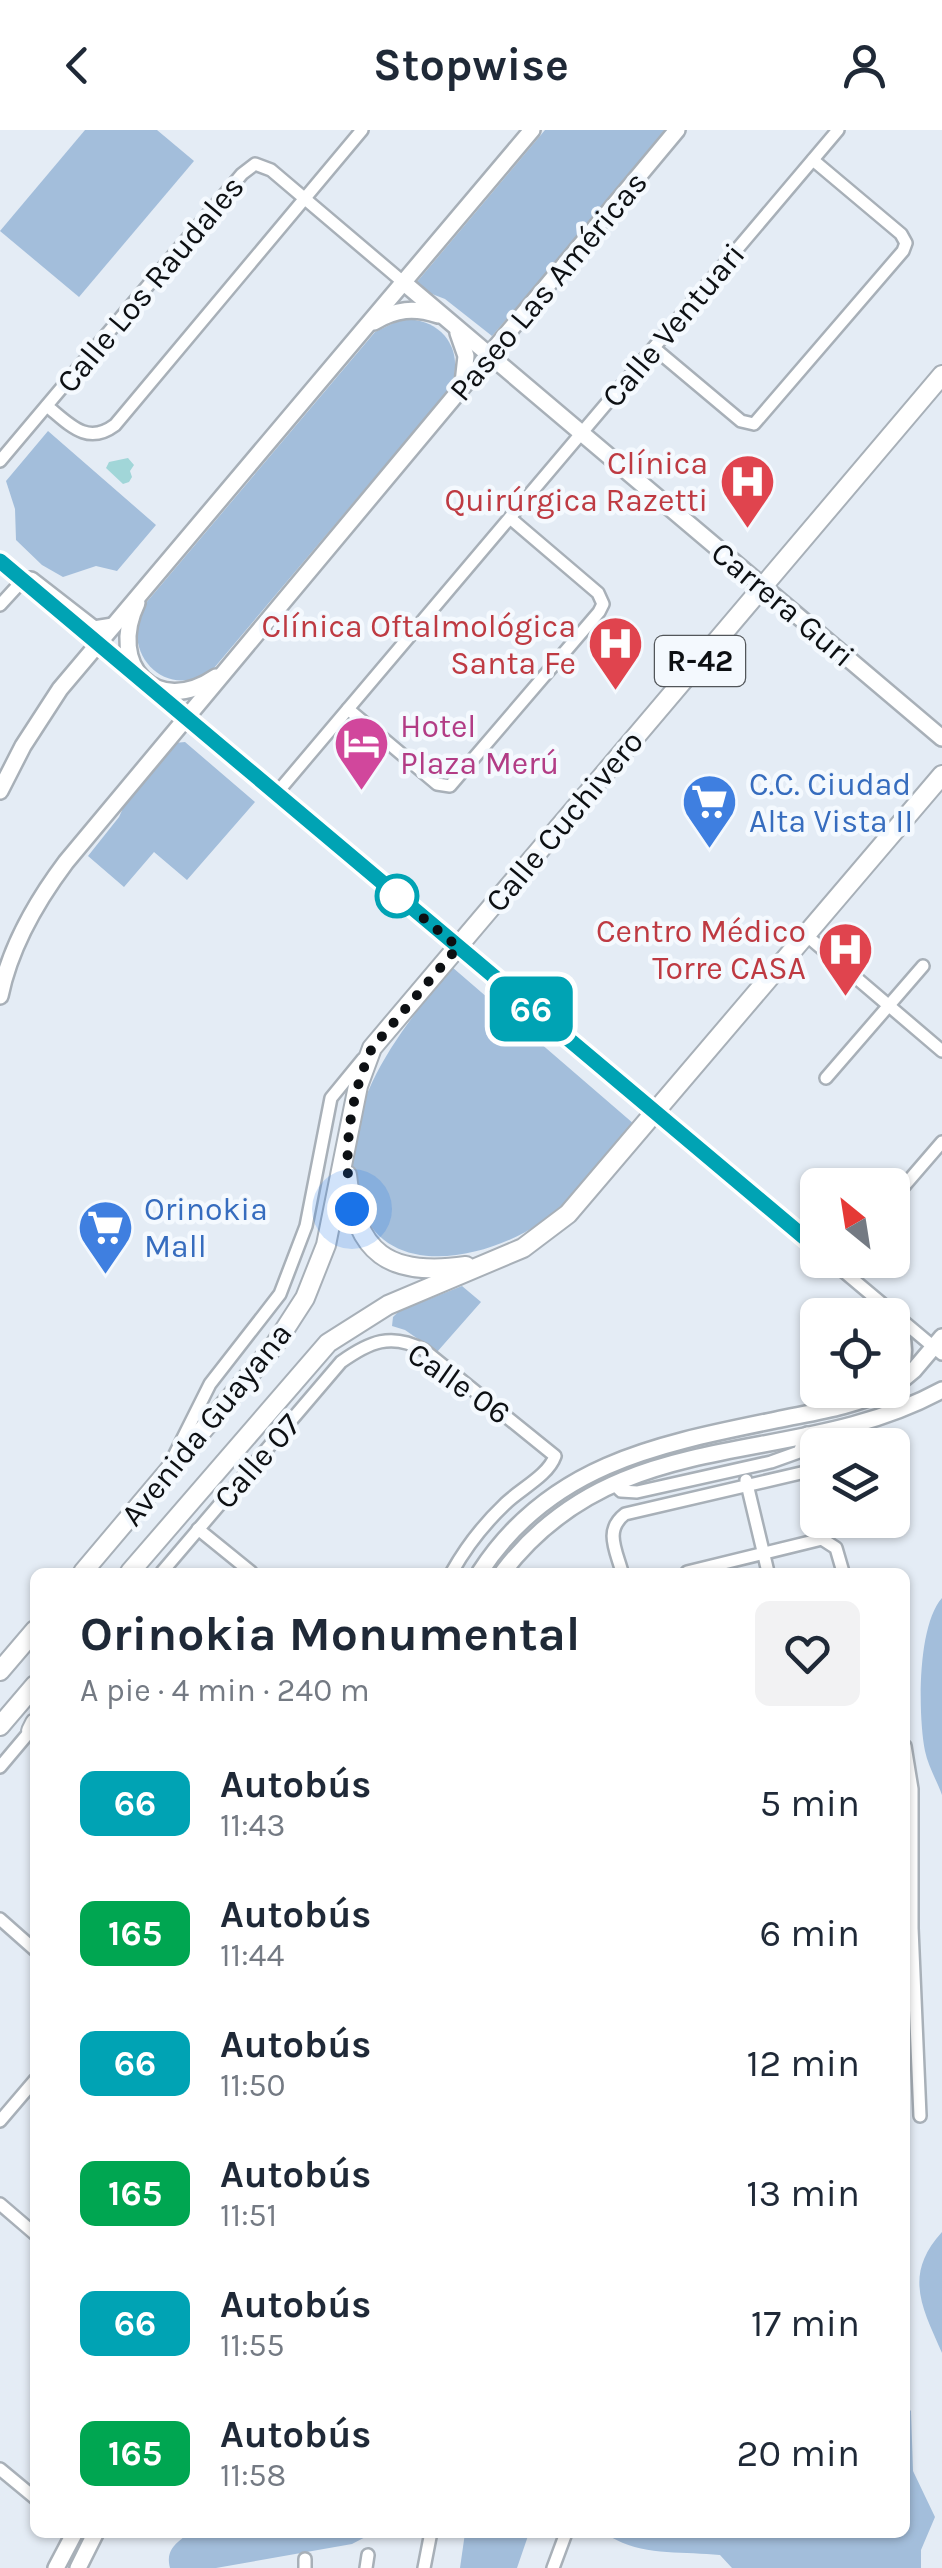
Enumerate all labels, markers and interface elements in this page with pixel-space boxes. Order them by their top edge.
icon: back [50,38,105,93]
icon: person [837,38,892,93]
text: Stopwise [373,39,569,91]
street label: Paseo Las Américas [442,164,655,408]
street label: Calle Los Raudales [49,168,252,400]
street label: Calle Ventuari [594,236,752,415]
place label: Clínica Quirúrgica Razetti [444,445,708,519]
hospital icon: Clínica Quirúrgica Razetti [717,451,777,530]
street label: Carrera Guri [704,534,861,675]
place label: Clínica Oftalmológica Santa Fe [261,608,576,682]
hospital icon: Clínica Oftalmológica Santa Fe [585,614,645,693]
road number: R-42 [655,636,745,686]
place label: Hotel Plaza Merú [400,708,559,782]
hotel icon: Hotel Plaza Merú [331,714,391,793]
street label: Calle Cuchivero [478,723,651,919]
place label: C.C. Ciudad Alta Vista II [749,766,913,840]
supermarket icon: C.C. Ciudad Alta Vista II [680,772,740,851]
unlabelled marker [376,875,418,917]
place label: Centro Médico Torre CASA [596,913,806,987]
hospital icon: Centro Médico Torre CASA [815,919,875,998]
line badge: 66 [486,976,576,1042]
text: 66 [510,989,552,1030]
north arrow [800,1168,910,1278]
map controls [800,1168,910,1538]
your location [327,1184,377,1234]
place label: Orinokia Mall [144,1191,268,1265]
supermarket icon: Orinokia Mall [75,1197,135,1276]
button: locate [800,1298,910,1408]
street label: Avenida Guayana [113,1315,300,1533]
street label: Calle 06 [400,1335,517,1432]
street label: Calle 07 [206,1406,308,1516]
button: layers [800,1428,910,1538]
button: heart [755,1601,860,1706]
text: Orinokia Monumental [80,1606,580,1662]
text: A pie · 4 min · 240 m [80,1672,370,1709]
text: Autobús [220,1762,371,1807]
text: 5 min [760,1781,860,1826]
text: 66 [114,1783,156,1824]
text: 11:43 [220,1807,285,1844]
text: Autobús [220,1892,371,1937]
text: 6 min [759,1911,860,1956]
text: 165 [108,1913,162,1954]
text: 11:44 [220,1937,284,1974]
text: Autobús [220,2022,371,2067]
text: 12 min [747,2041,860,2086]
text: 66 [114,2043,156,2084]
text: 11:50 [220,2067,286,2104]
text: Autobús [220,2152,371,2197]
text: 13 min [746,2171,860,2216]
text: 165 [108,2173,162,2214]
text: 11:51 [220,2197,277,2234]
text: Autobús [220,2282,371,2327]
text: 17 min [751,2301,860,2346]
text: 66 [114,2303,156,2344]
text: 11:55 [220,2327,285,2364]
text: Autobús [220,2412,371,2457]
text: 20 min [737,2431,860,2476]
text: 165 [108,2433,162,2474]
text: 11:58 [220,2457,286,2494]

